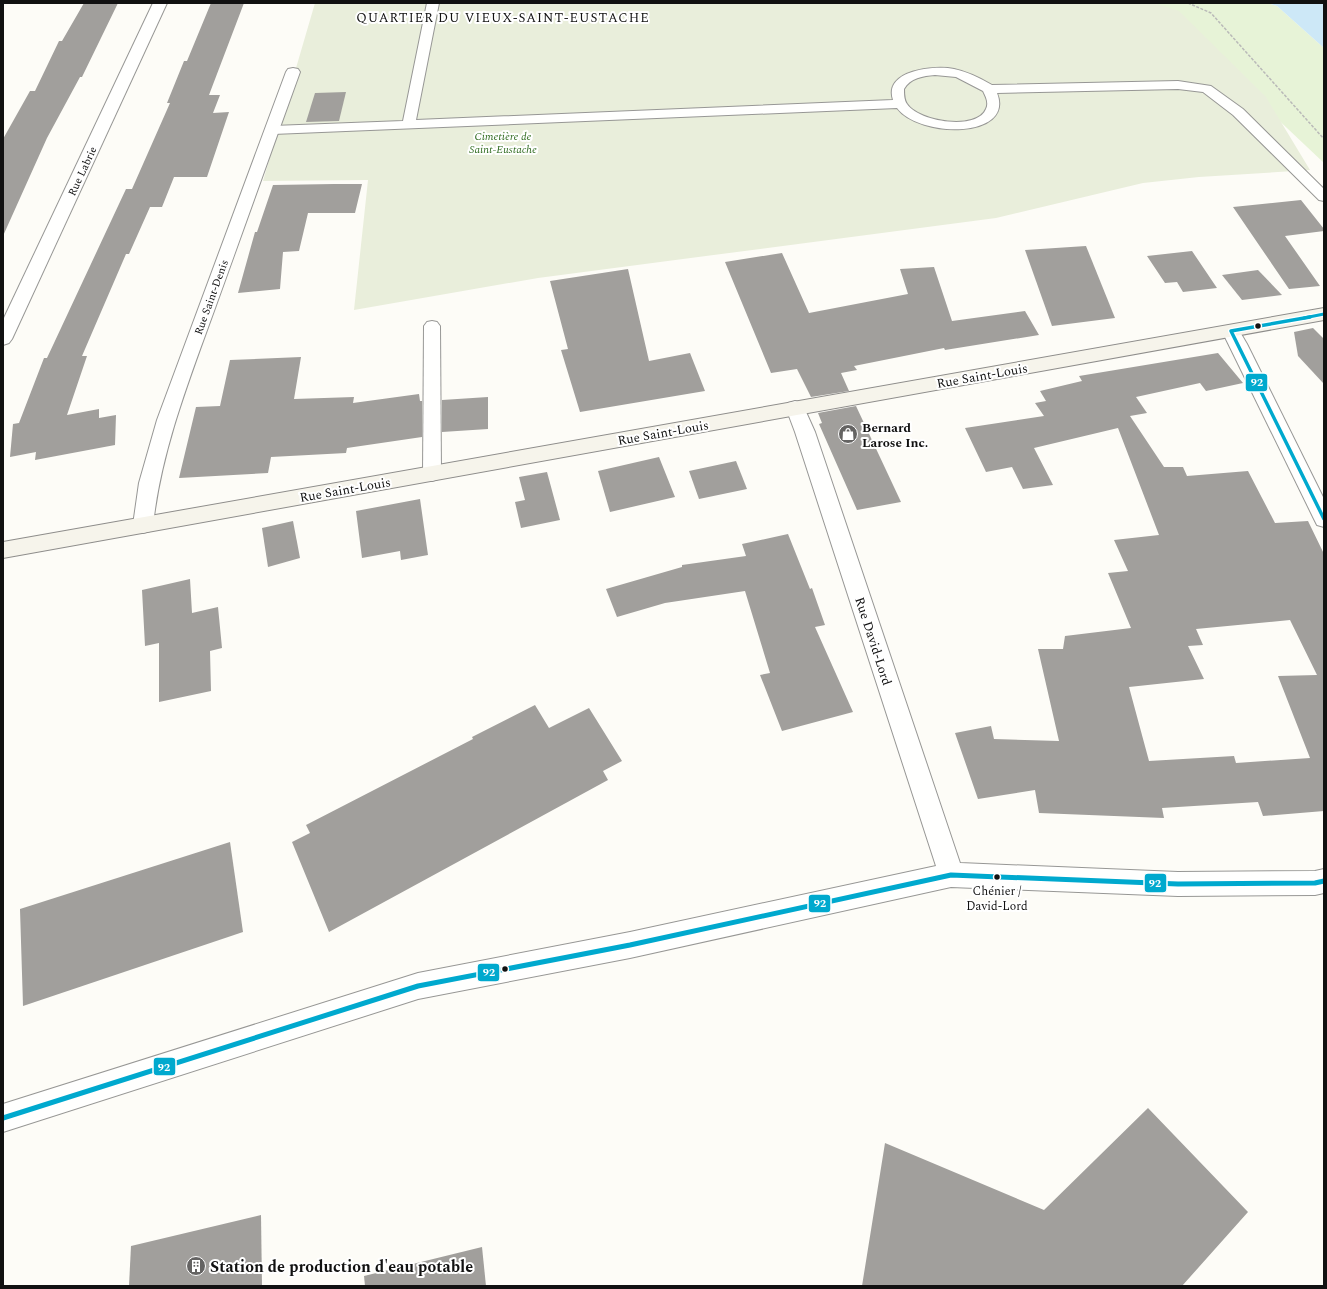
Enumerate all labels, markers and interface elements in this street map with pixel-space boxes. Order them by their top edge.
district label: QUARTIER DU VIEUX-SAINT-EUSTACHE [356,8,650,28]
park label: Cimetière de Saint-Eustache [469,128,537,158]
street label: Rue Labrie [64,144,101,199]
street label: Rue Saint-Denis [190,257,233,337]
unlabelled marker [1253,321,1263,331]
street label: Rue Saint-Louis [935,358,1029,394]
line badge: 92 [1245,373,1268,392]
text: 92 [1251,374,1263,391]
street label: Rue Saint-Louis [616,415,710,451]
place label: Bernard Larose Inc. [862,418,928,453]
shop icon: Bernard Larose Inc. [837,423,859,445]
street label: Rue Saint-Louis [298,472,392,508]
street label: Rue David-Lord [849,594,897,688]
marker: Chénier / David-Lord [992,872,1002,882]
line badge: 92 [1144,873,1167,893]
text: 92 [1149,875,1161,892]
place label: Chénier / David-Lord [966,882,1028,916]
line badge: 92 [808,894,831,913]
text: 92 [814,895,826,912]
line badge: 92 [477,963,500,982]
text: 92 [483,964,495,981]
unlabelled marker [500,964,510,974]
line badge: 92 [153,1057,176,1076]
text: 92 [158,1059,170,1076]
building icon: Station de production d'eau potable [185,1255,207,1277]
place label: Station de production d'eau potable [210,1255,473,1279]

